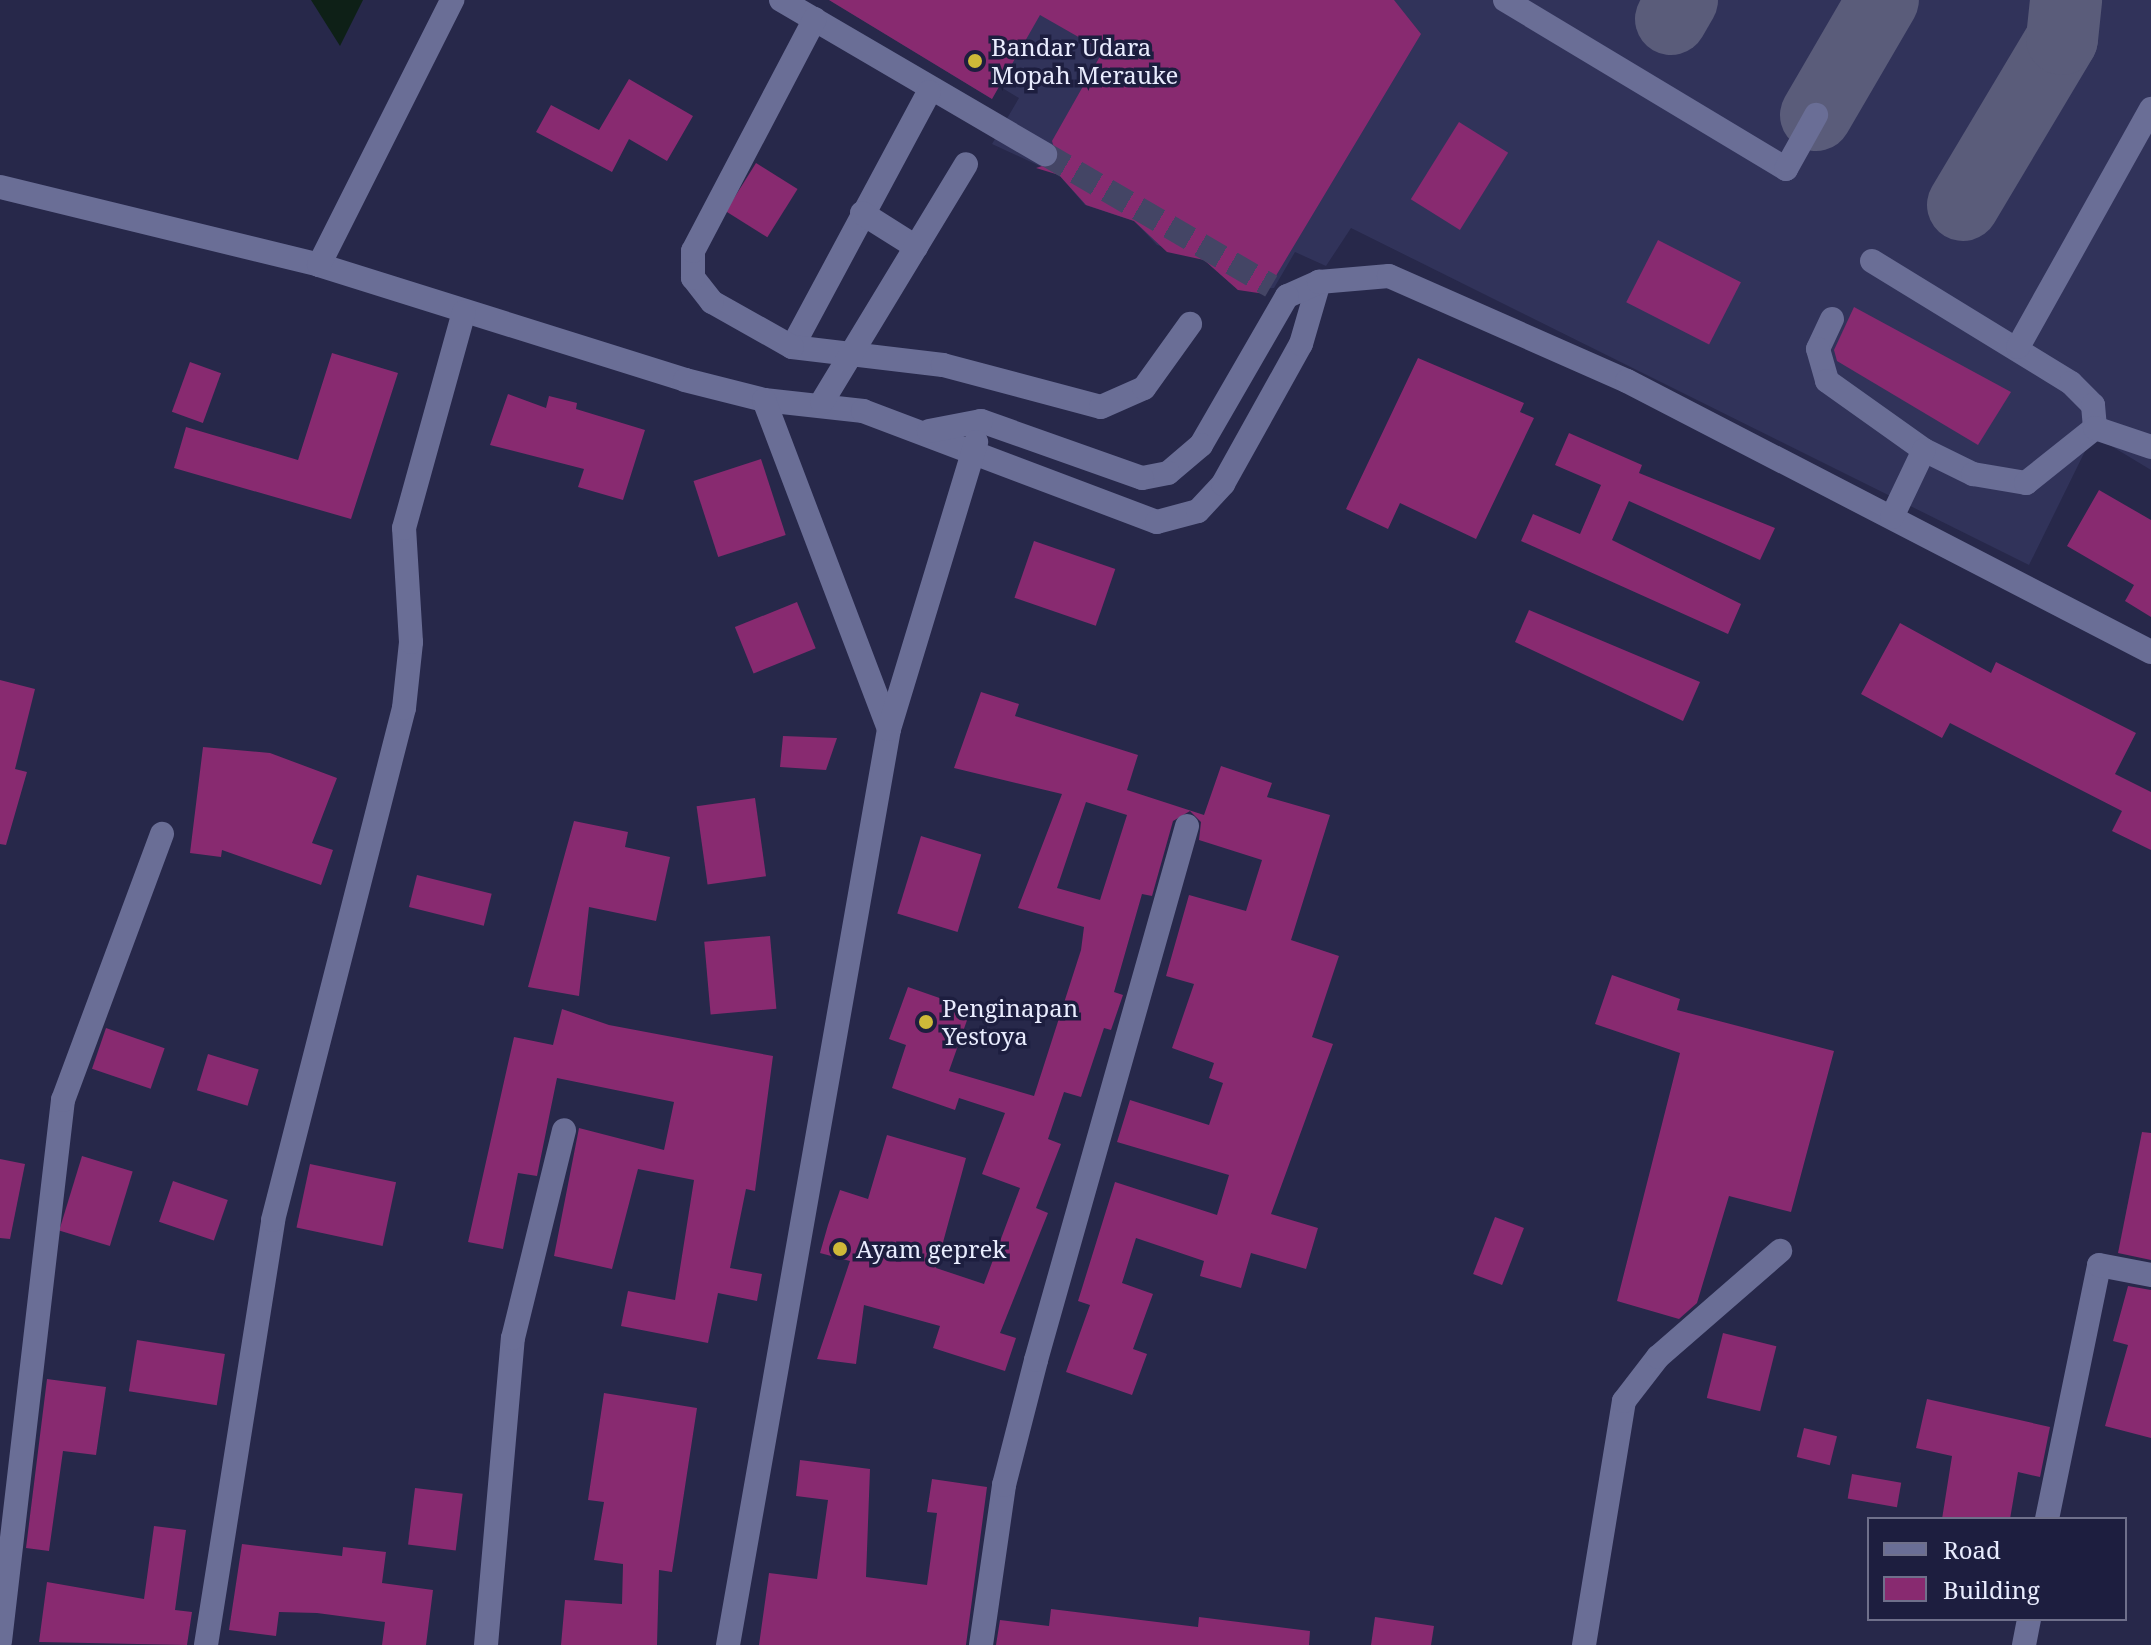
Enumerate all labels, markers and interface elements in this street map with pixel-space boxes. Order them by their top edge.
place label: Bandar Udara Mopah Merauke [991,33,1178,89]
marker: Bandar Udara Mopah Merauke [966,52,984,70]
place label: Penginapan Yestoya [942,994,1078,1050]
marker: Penginapan Yestoya [917,1013,935,1031]
place label: Ayam geprek [856,1235,1006,1263]
marker: Ayam geprek [831,1240,849,1258]
legend [1867,1517,2127,1621]
text: Road [1943,1533,2001,1566]
text: Building [1943,1573,2040,1606]

